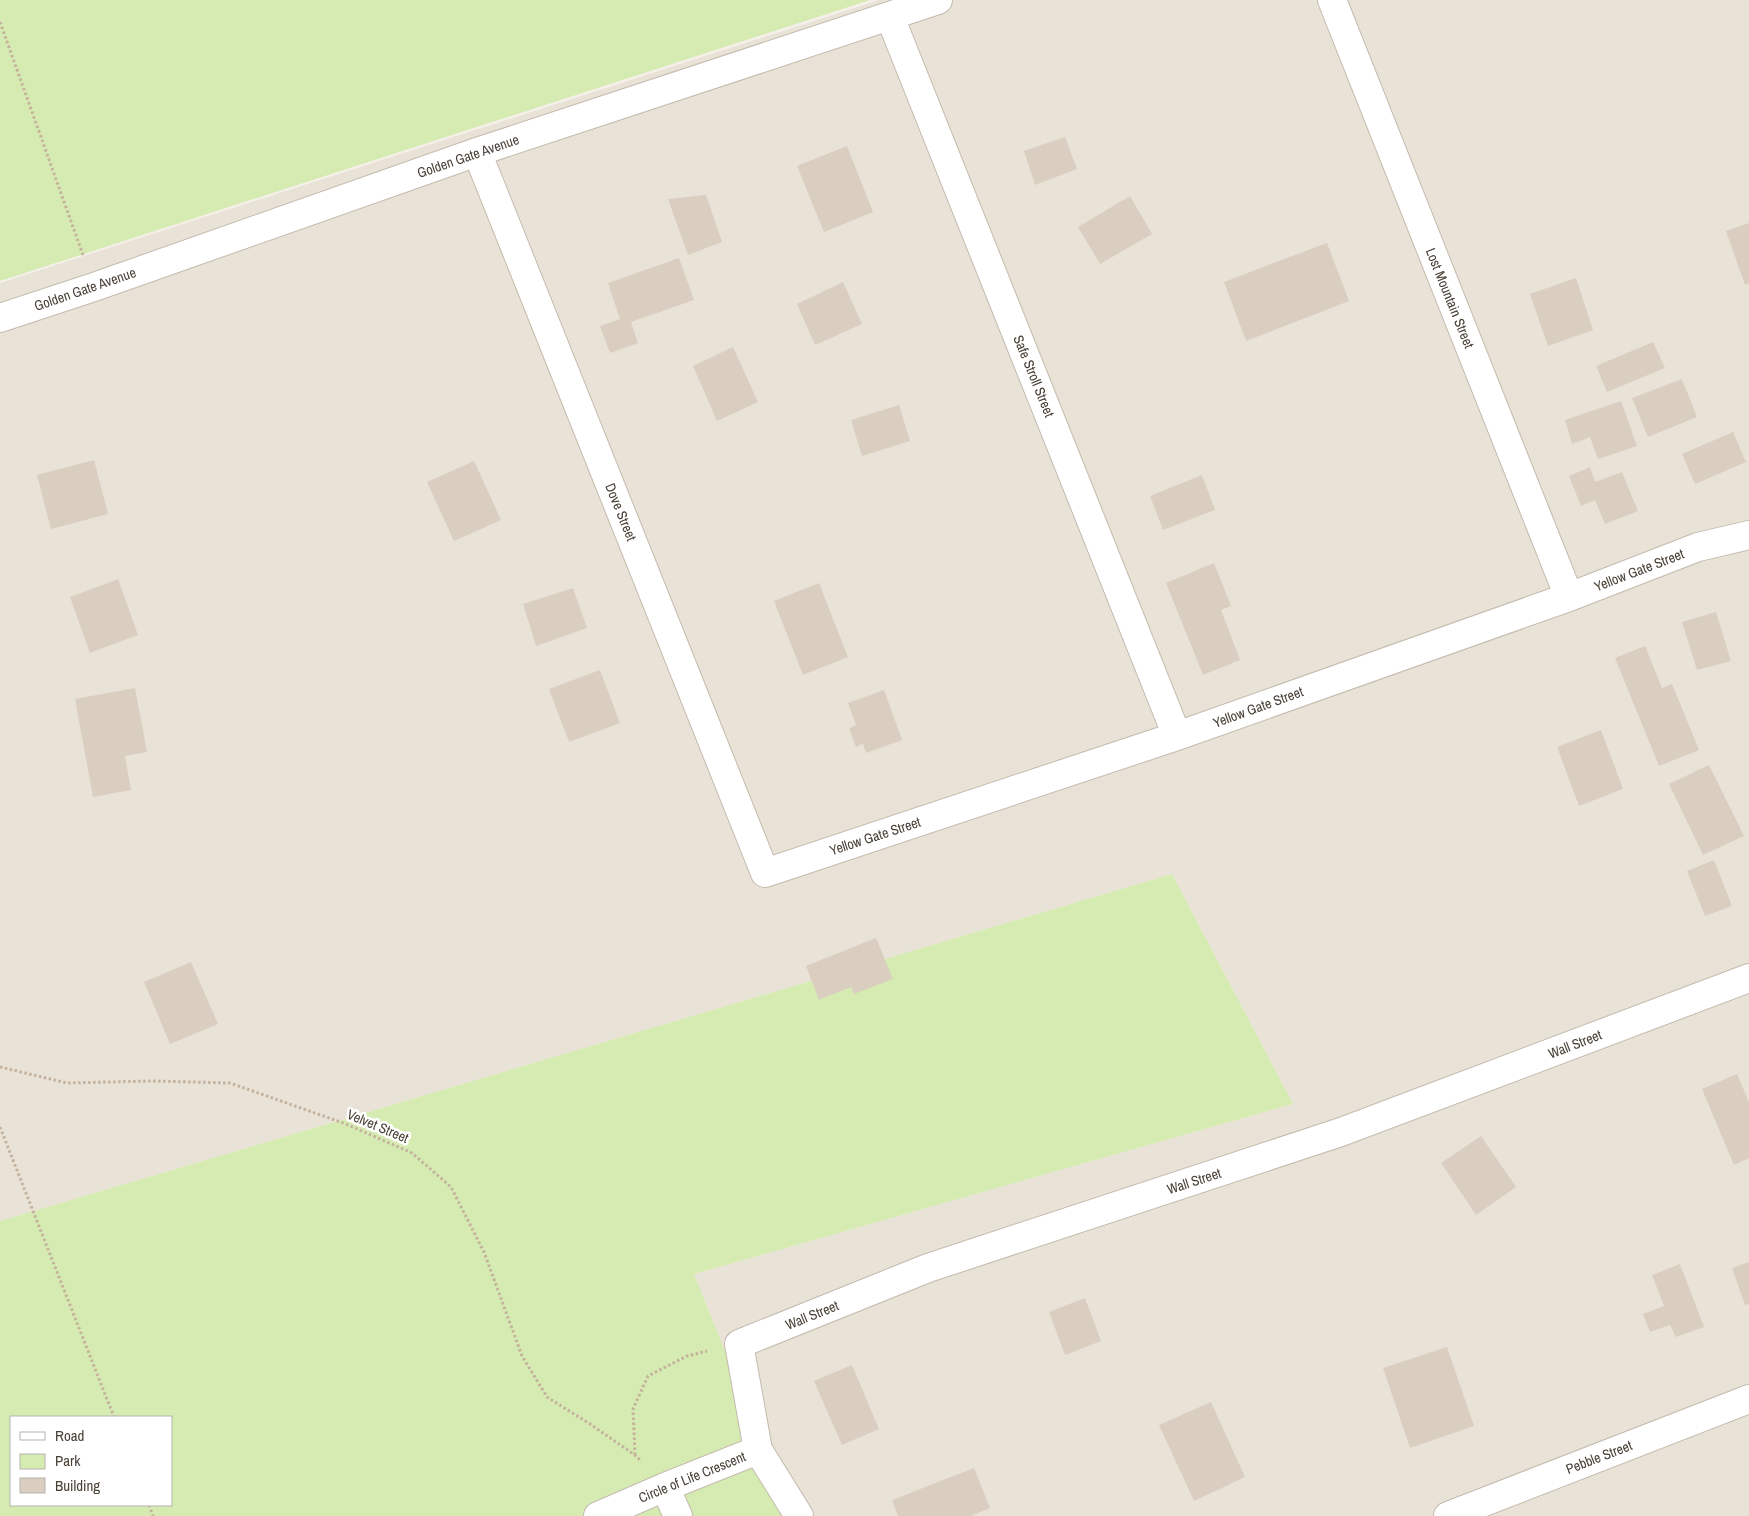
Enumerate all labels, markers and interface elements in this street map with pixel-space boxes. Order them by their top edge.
street label: Golden Gate Avenue [415,130,521,182]
street label: Lost Mountain Street [1422,245,1478,351]
street label: Golden Gate Avenue [32,263,138,315]
street label: Safe Stroll Street [1009,332,1059,420]
street label: Dove Street [601,481,641,543]
street label: Yellow Gate Street [1592,545,1686,595]
street label: Yellow Gate Street [1210,682,1306,732]
street label: Yellow Gate Street [827,813,923,859]
street label: Wall Street [1546,1026,1604,1062]
street label: Velvet Street [345,1105,411,1147]
street label: Wall Street [1165,1164,1223,1198]
street label: Wall Street [783,1296,841,1334]
legend [10,1416,172,1506]
text: Road [55,1425,84,1446]
street label: Pebble Street [1563,1436,1635,1478]
street label: Circle of Life Crescent [636,1447,748,1507]
text: Park [55,1450,81,1471]
text: Building [55,1475,100,1496]

